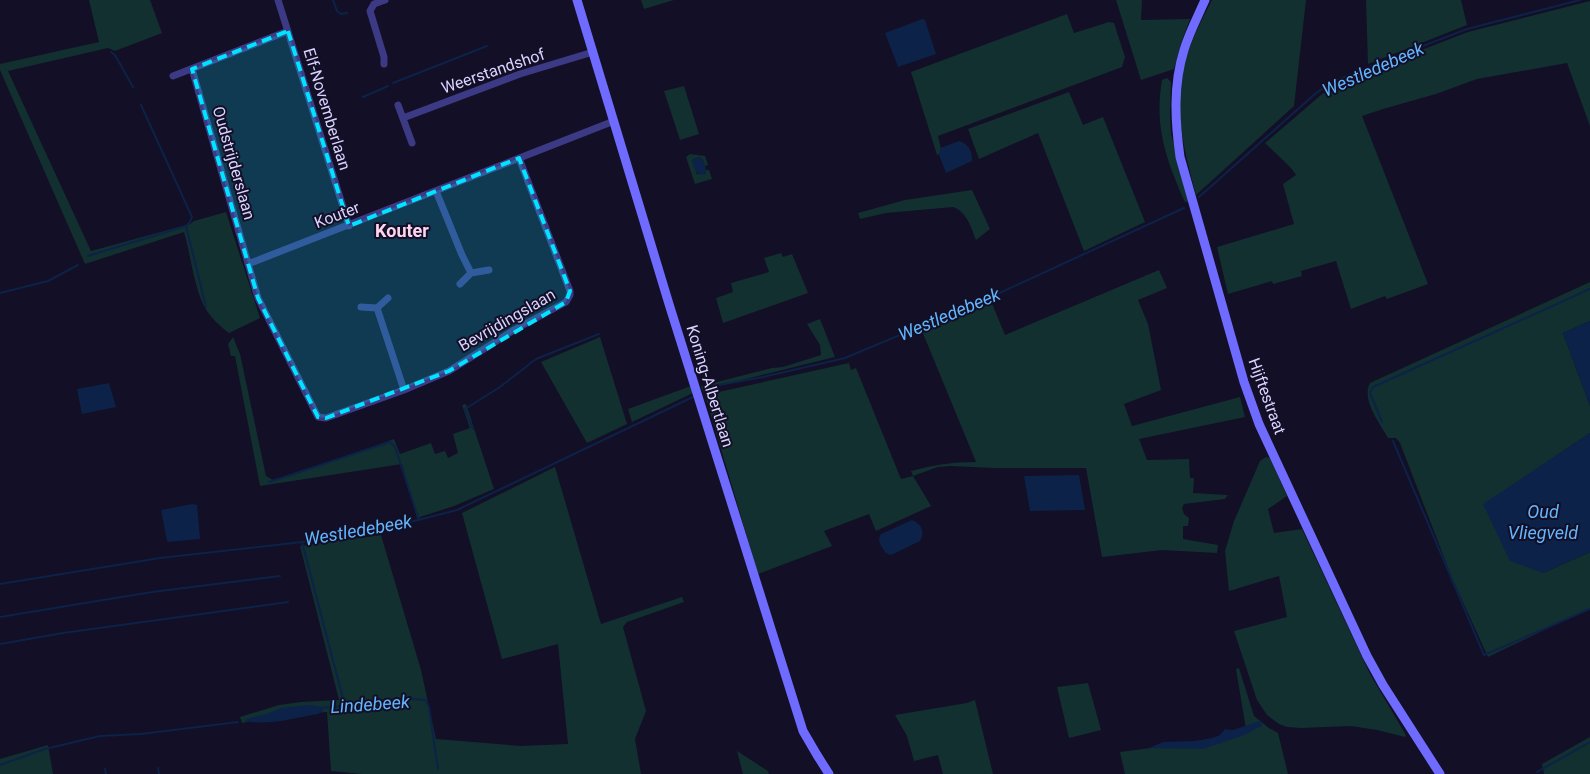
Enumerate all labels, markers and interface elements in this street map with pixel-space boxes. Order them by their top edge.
water label: Westledebeek [1319,37,1428,101]
street label: Weerstandshof [439,44,548,98]
street label: Elf-Novemberlaan [299,46,355,172]
street label: Oudstrijderslaan [209,104,259,222]
street label: Kouter [312,198,363,232]
district label: Kouter [375,220,429,241]
water label: Westledebeek [895,283,1004,345]
street label: Bevrijdingslaan [455,285,559,355]
street label: Koning-Albertlaan [682,323,738,449]
street label: Hijftestraat [1244,355,1290,437]
water label: Oud Vliegveld [1508,501,1579,543]
water label: Westledebeek [303,510,415,550]
water label: Lindebeek [330,691,412,717]

